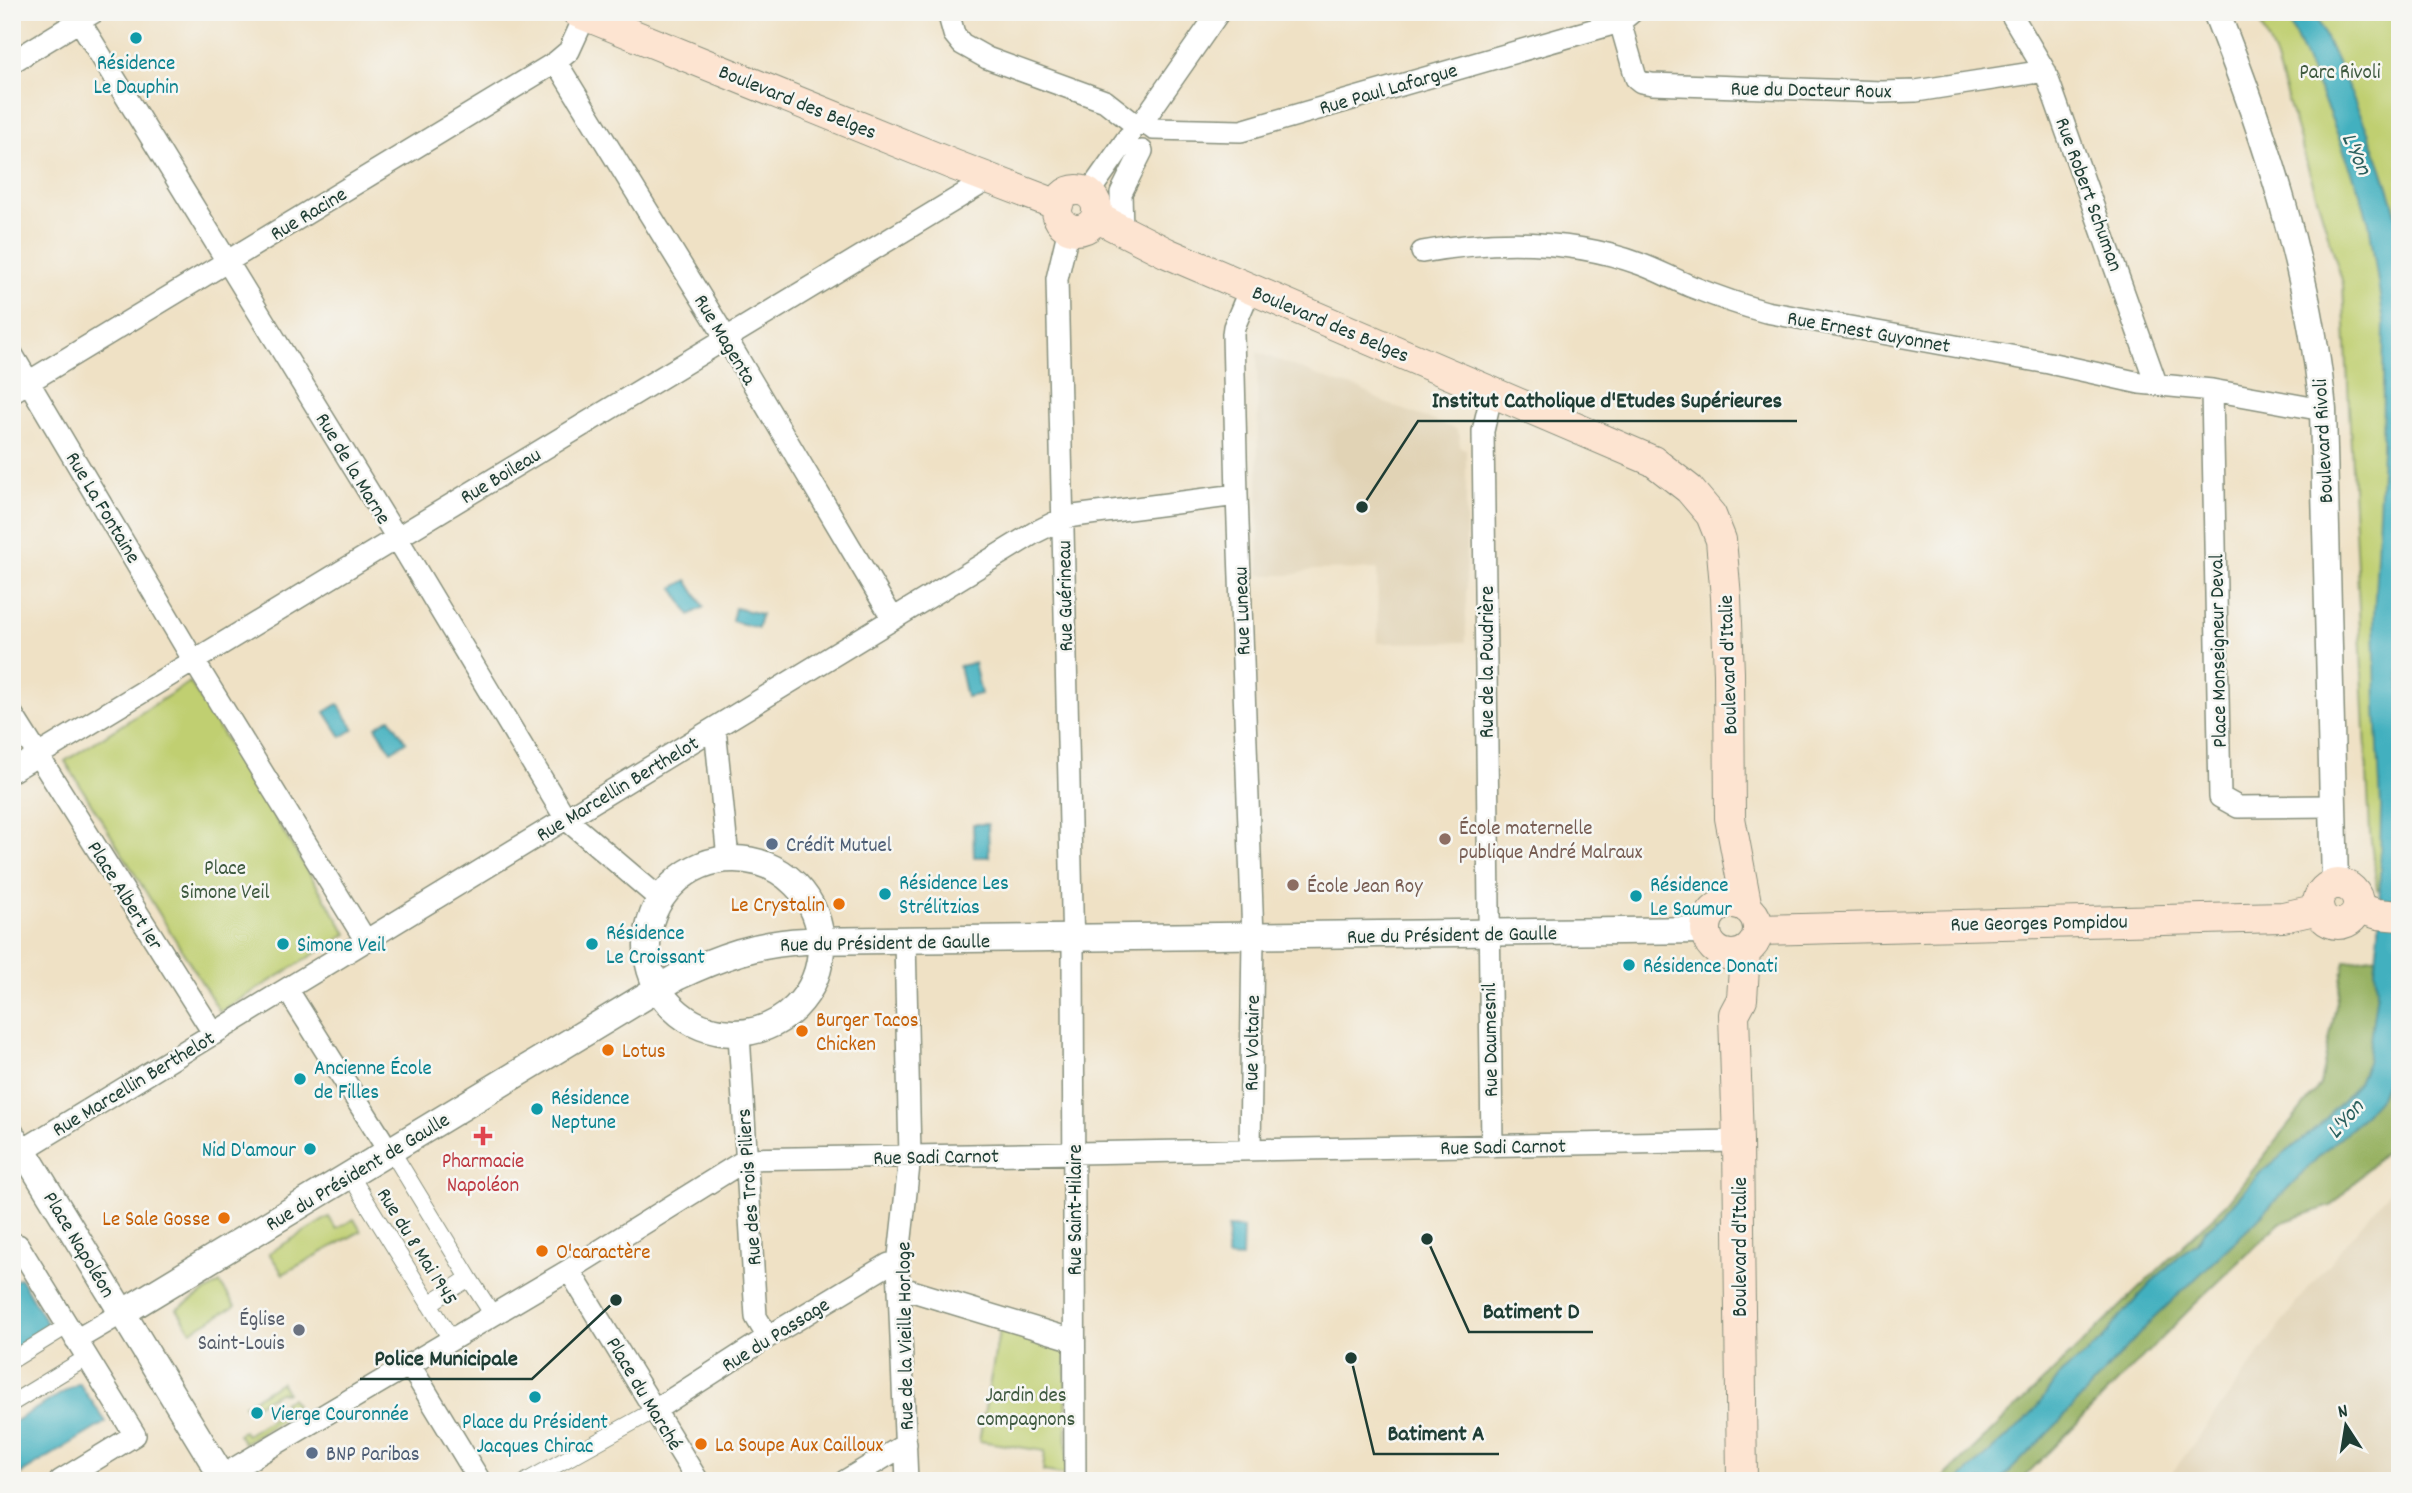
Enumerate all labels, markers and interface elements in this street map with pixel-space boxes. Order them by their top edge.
marker: Résidence Le Dauphin [128,30,144,46]
place label: Résidence Le Dauphin [93,50,179,104]
street label: Rue Paul Lafargue [1316,57,1461,125]
street label: Boulevard des Belges [713,58,880,149]
park label: Parc Rivoli [2299,59,2381,89]
street label: Rue du Docteur Roux [1730,76,1892,108]
street label: Rue Robert Schuman [2045,114,2129,276]
water label: L'Yon [2331,128,2379,182]
street label: Rue Racine [266,181,354,250]
street label: Boulevard des Belges [1247,279,1413,372]
street label: Rue Magenta [685,289,763,393]
street label: Rue Ernest Guyonnet [1785,305,1953,363]
callout: Institut Catholique d'Etudes Supérieures [1418,377,1797,421]
street label: Boulevard Rivoli [2307,378,2343,504]
text: Institut Catholique d'Etudes Supérieures [1432,386,1783,419]
street label: Rue de la Marne [306,408,397,531]
street label: Rue Boileau [455,442,548,514]
street label: Rue La Fontaine [56,447,147,570]
street label: Rue Guérineau [1051,540,1083,652]
street label: Place Monseigneur Deval [2203,554,2237,748]
street label: Rue Luneau [1227,566,1261,656]
street label: Rue de la Poudrière [1474,586,1504,738]
street label: Boulevard d'Italie [1713,595,1747,735]
street label: Rue Marcellin Berthelot [532,730,706,851]
place label: École maternelle publique André Malraux [1459,815,1643,869]
marker: École maternelle publique André Malraux [1437,831,1453,847]
place label: Crédit Mutuel [786,832,892,862]
street label: Place Albert 1er [78,836,169,957]
marker: Crédit Mutuel [764,836,780,852]
park label: Place Simone Veil [181,855,269,909]
place label: Résidence Les Strélitzias [899,870,1009,924]
place label: Résidence Le Saumur [1650,872,1732,926]
place label: École Jean Roy [1307,873,1423,903]
marker: École Jean Roy [1285,877,1301,893]
marker: Résidence Les Strélitzias [877,886,893,902]
marker: Résidence Le Saumur [1628,888,1644,904]
place label: Le Crystalin [731,892,825,922]
marker: Le Crystalin [831,896,847,912]
street label: Rue Georges Pompidou [1950,908,2128,942]
place label: Résidence Le Croissant [606,920,705,974]
street label: Rue du Président de Gaulle [1347,920,1557,954]
street label: Rue du Président de Gaulle [780,928,990,962]
place label: Simone Veil [297,932,386,962]
marker: Simone Veil [275,936,291,952]
marker: Résidence Le Croissant [584,936,600,952]
place label: Résidence Donati [1643,953,1778,983]
marker: Résidence Donati [1621,957,1637,973]
street label: Rue Daumesnil [1476,983,1508,1097]
street label: Rue Voltaire [1238,995,1270,1091]
place label: Burger Tacos Chicken [816,1007,919,1061]
marker: Burger Tacos Chicken [794,1023,810,1039]
street label: Rue Marcellin Berthelot [48,1025,222,1146]
place label: Lotus [622,1038,666,1068]
marker: Lotus [600,1042,616,1058]
place label: Ancienne École de Filles [314,1055,432,1109]
marker: Ancienne École de Filles [292,1071,308,1087]
place label: Résidence Neptune [551,1085,629,1139]
water label: L'Yon [2320,1092,2374,1147]
marker: Résidence Neptune [529,1101,545,1117]
street label: Rue du Président de Gaulle [261,1107,456,1241]
street label: Rue des Trois Piliers [731,1107,771,1266]
marker: Pharmacie Napoléon [475,1128,491,1144]
street label: Rue Sadi Carnot [1440,1133,1566,1165]
place label: Nid D'amour [202,1137,296,1167]
marker: Nid D'amour [302,1141,318,1157]
street label: Rue Sadi Carnot [873,1143,999,1175]
street label: Rue Saint-Hilaire [1062,1144,1092,1276]
place label: Pharmacie Napoléon [442,1148,524,1202]
street label: Boulevard d'Italie [1727,1177,1757,1317]
street label: Rue du 8 Mai 1945 [367,1183,464,1312]
street label: Place Napoléon [34,1187,121,1304]
place label: Le Sale Gosse [102,1206,210,1236]
marker: Le Sale Gosse [216,1210,232,1226]
place label: O'caractère [556,1239,650,1269]
street label: Rue de la Vieille Horloge [890,1241,924,1431]
marker: O'caractère [534,1243,550,1259]
callout: Batiment D [1469,1288,1593,1332]
street label: Rue du Passage [717,1291,836,1382]
text: Batiment D [1483,1297,1579,1330]
place label: Église Saint-Louis [198,1306,285,1360]
marker: Église Saint-Louis [291,1322,307,1338]
street label: Place du Marché [597,1332,688,1457]
callout: Police Municipale [360,1335,532,1379]
text: Police Municipale [374,1344,518,1377]
park label: Jardin des compagnons [977,1382,1075,1436]
marker: Place du Président Jacques Chirac [527,1389,543,1405]
north arrow [2310,1392,2380,1462]
text: N [2336,1399,2351,1427]
place label: Vierge Couronnée [271,1401,409,1431]
marker: Vierge Couronnée [249,1405,265,1421]
place label: Place du Président Jacques Chirac [462,1409,608,1463]
callout: Batiment A [1374,1410,1499,1454]
text: Batiment A [1387,1419,1485,1452]
place label: La Soupe Aux Cailloux [715,1432,883,1462]
marker: La Soupe Aux Cailloux [693,1436,709,1452]
place label: BNP Paribas [326,1441,419,1471]
marker: BNP Paribas [304,1445,320,1461]

